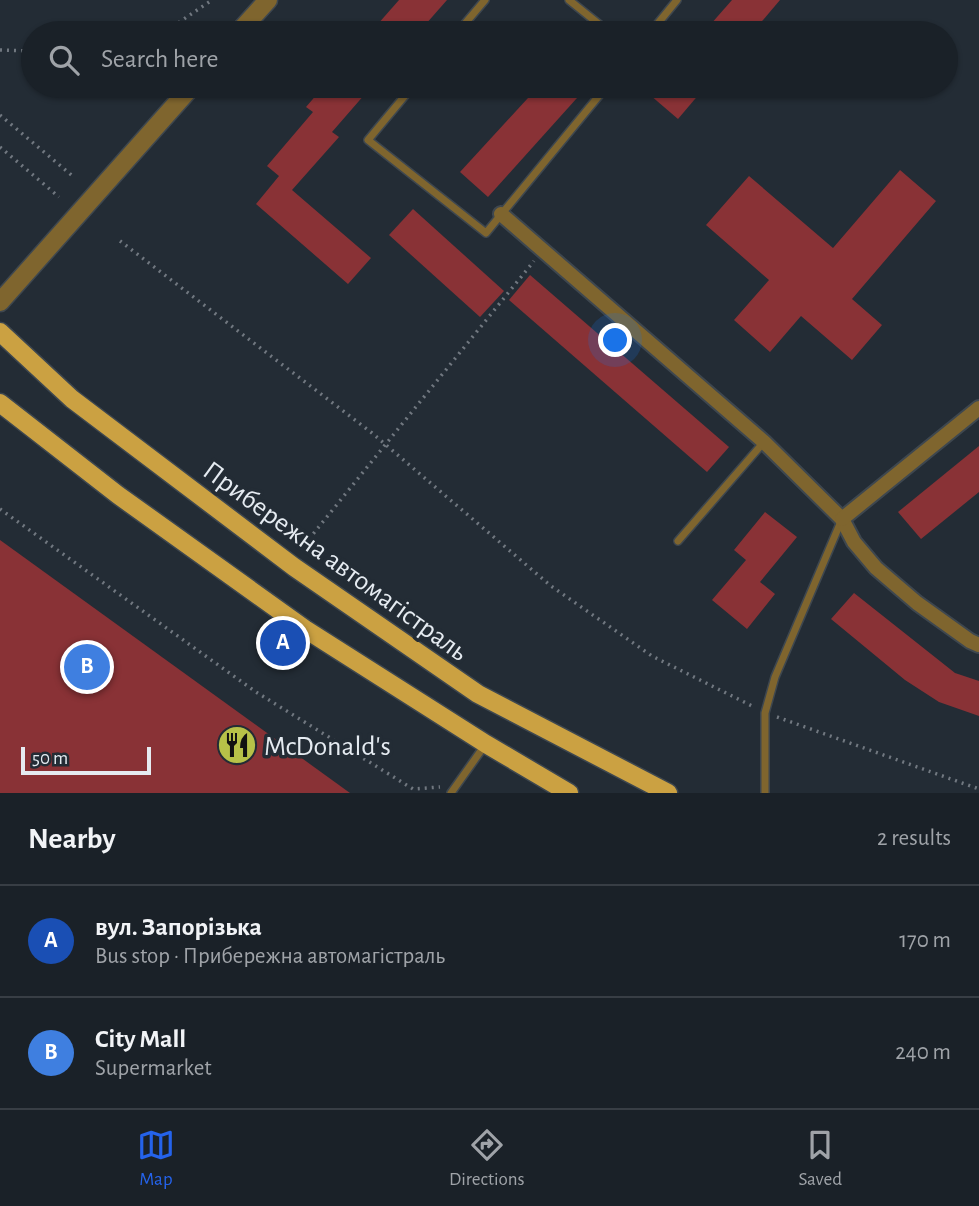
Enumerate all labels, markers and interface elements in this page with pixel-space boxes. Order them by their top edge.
search box [21,21,958,98]
icon: search [45,41,83,79]
text: Search here [101,46,219,72]
your location [598,323,632,357]
street label: Прибережна автомагістраль [197,456,472,667]
pin: A [260,617,306,669]
pin: B [64,641,110,693]
restaurant icon: McDonald's [216,724,258,766]
place label: McDonald's [264,733,391,761]
scale bar [21,744,150,776]
text: 50 m [32,749,68,768]
text: Nearby [28,824,116,854]
text: 2 results [877,827,951,850]
text: вул. Запорізька [95,914,262,940]
text: A [44,929,58,952]
text: 170 m [899,929,951,952]
text: Bus stop · Прибережна автомагістраль [95,945,445,968]
text: City Mall [95,1026,186,1052]
text: B [44,1041,58,1064]
text: 240 m [895,1041,951,1064]
text: Supermarket [95,1057,212,1080]
tab: Map [137,1126,175,1191]
tab: Directions [449,1126,525,1191]
tab: Saved [799,1126,842,1191]

